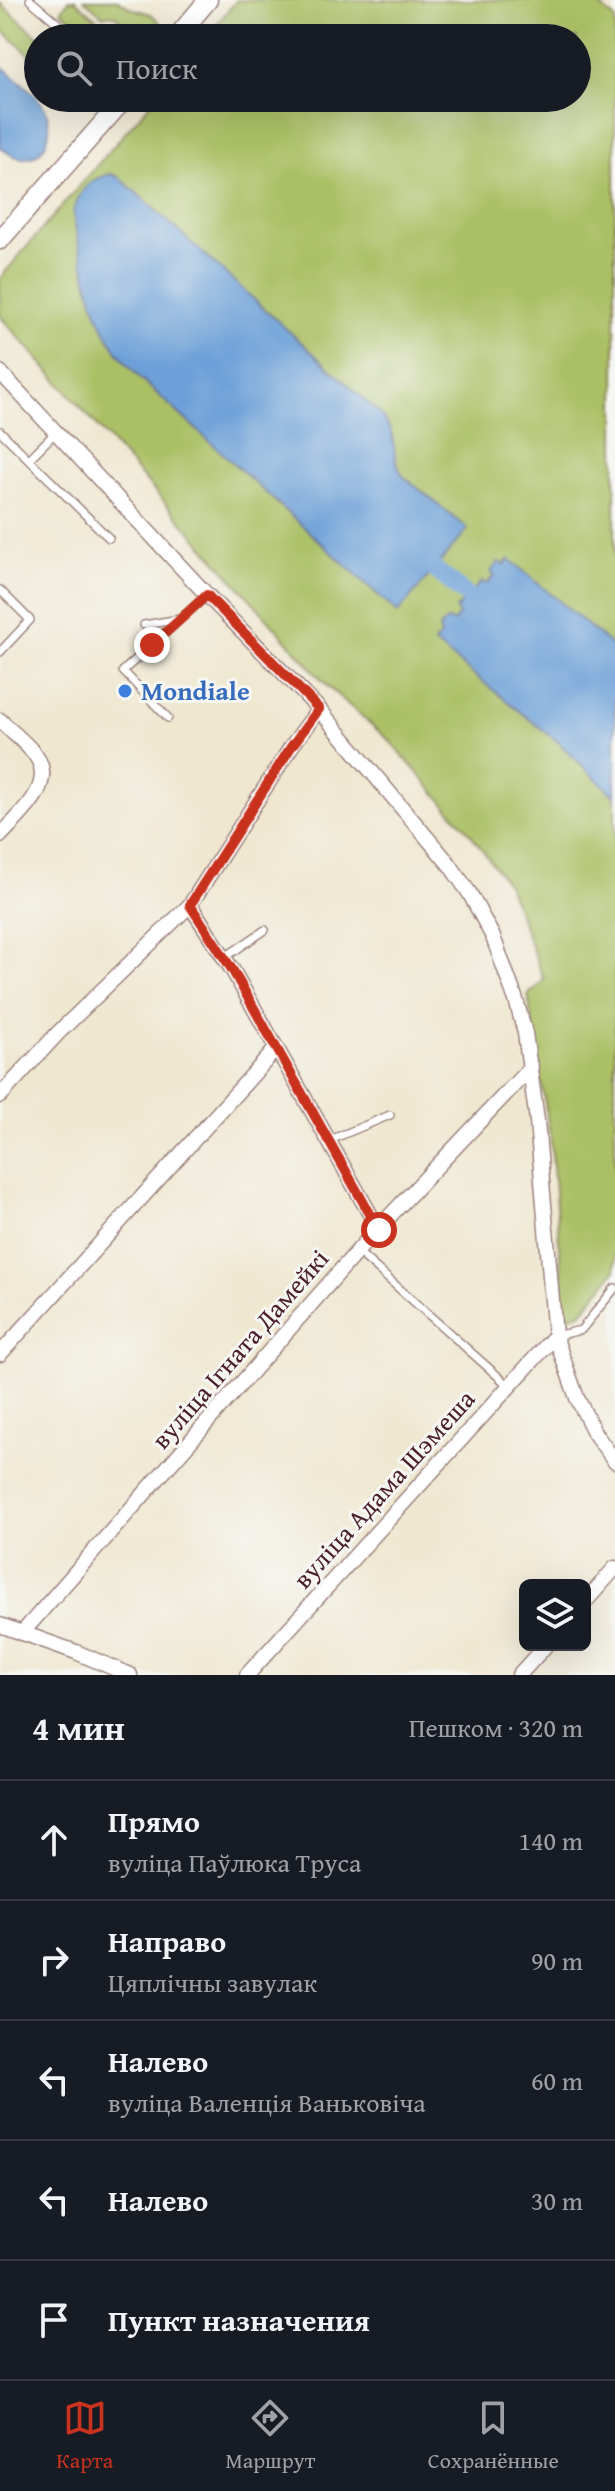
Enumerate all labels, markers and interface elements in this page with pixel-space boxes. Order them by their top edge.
search box [24,24,591,112]
icon: search [52,46,96,90]
text: Поиск [116,46,198,90]
route end [134,627,170,663]
place label: Mondiale [141,671,250,710]
marker: Mondiale [116,682,134,700]
route start [361,1212,397,1248]
street label: вуліца Ігната Дамейкі [142,1240,338,1457]
street label: вуліца Адама Шэмеша [283,1380,484,1597]
map controls [519,1579,591,1651]
button: layers [519,1579,591,1651]
text: 4 мин [32,1703,125,1752]
text: Пешком · 320 m [409,1708,583,1747]
text: Прямо [108,1799,200,1843]
icon: ahead [32,1818,76,1862]
text: 140 m [518,1821,583,1860]
text: вуліца Паўлюка Труса [108,1843,361,1882]
text: Направо [108,1919,226,1963]
icon: right [32,1938,76,1982]
text: 90 m [531,1941,583,1980]
text: Цяплічны завулак [108,1963,317,2002]
text: Налево [108,2039,208,2083]
icon: left [32,2058,76,2102]
text: 60 m [531,2061,583,2100]
text: вуліца Валенція Ваньковіча [108,2083,426,2122]
icon: left [32,2178,76,2222]
text: Налево [108,2178,208,2222]
text: 30 m [531,2181,583,2220]
icon: arrive [32,2298,76,2342]
text: Пункт назначения [108,2298,370,2342]
tab: Карта [56,2396,113,2476]
tab: Маршрут [225,2396,315,2476]
tab: Сохранённые [428,2396,559,2476]

